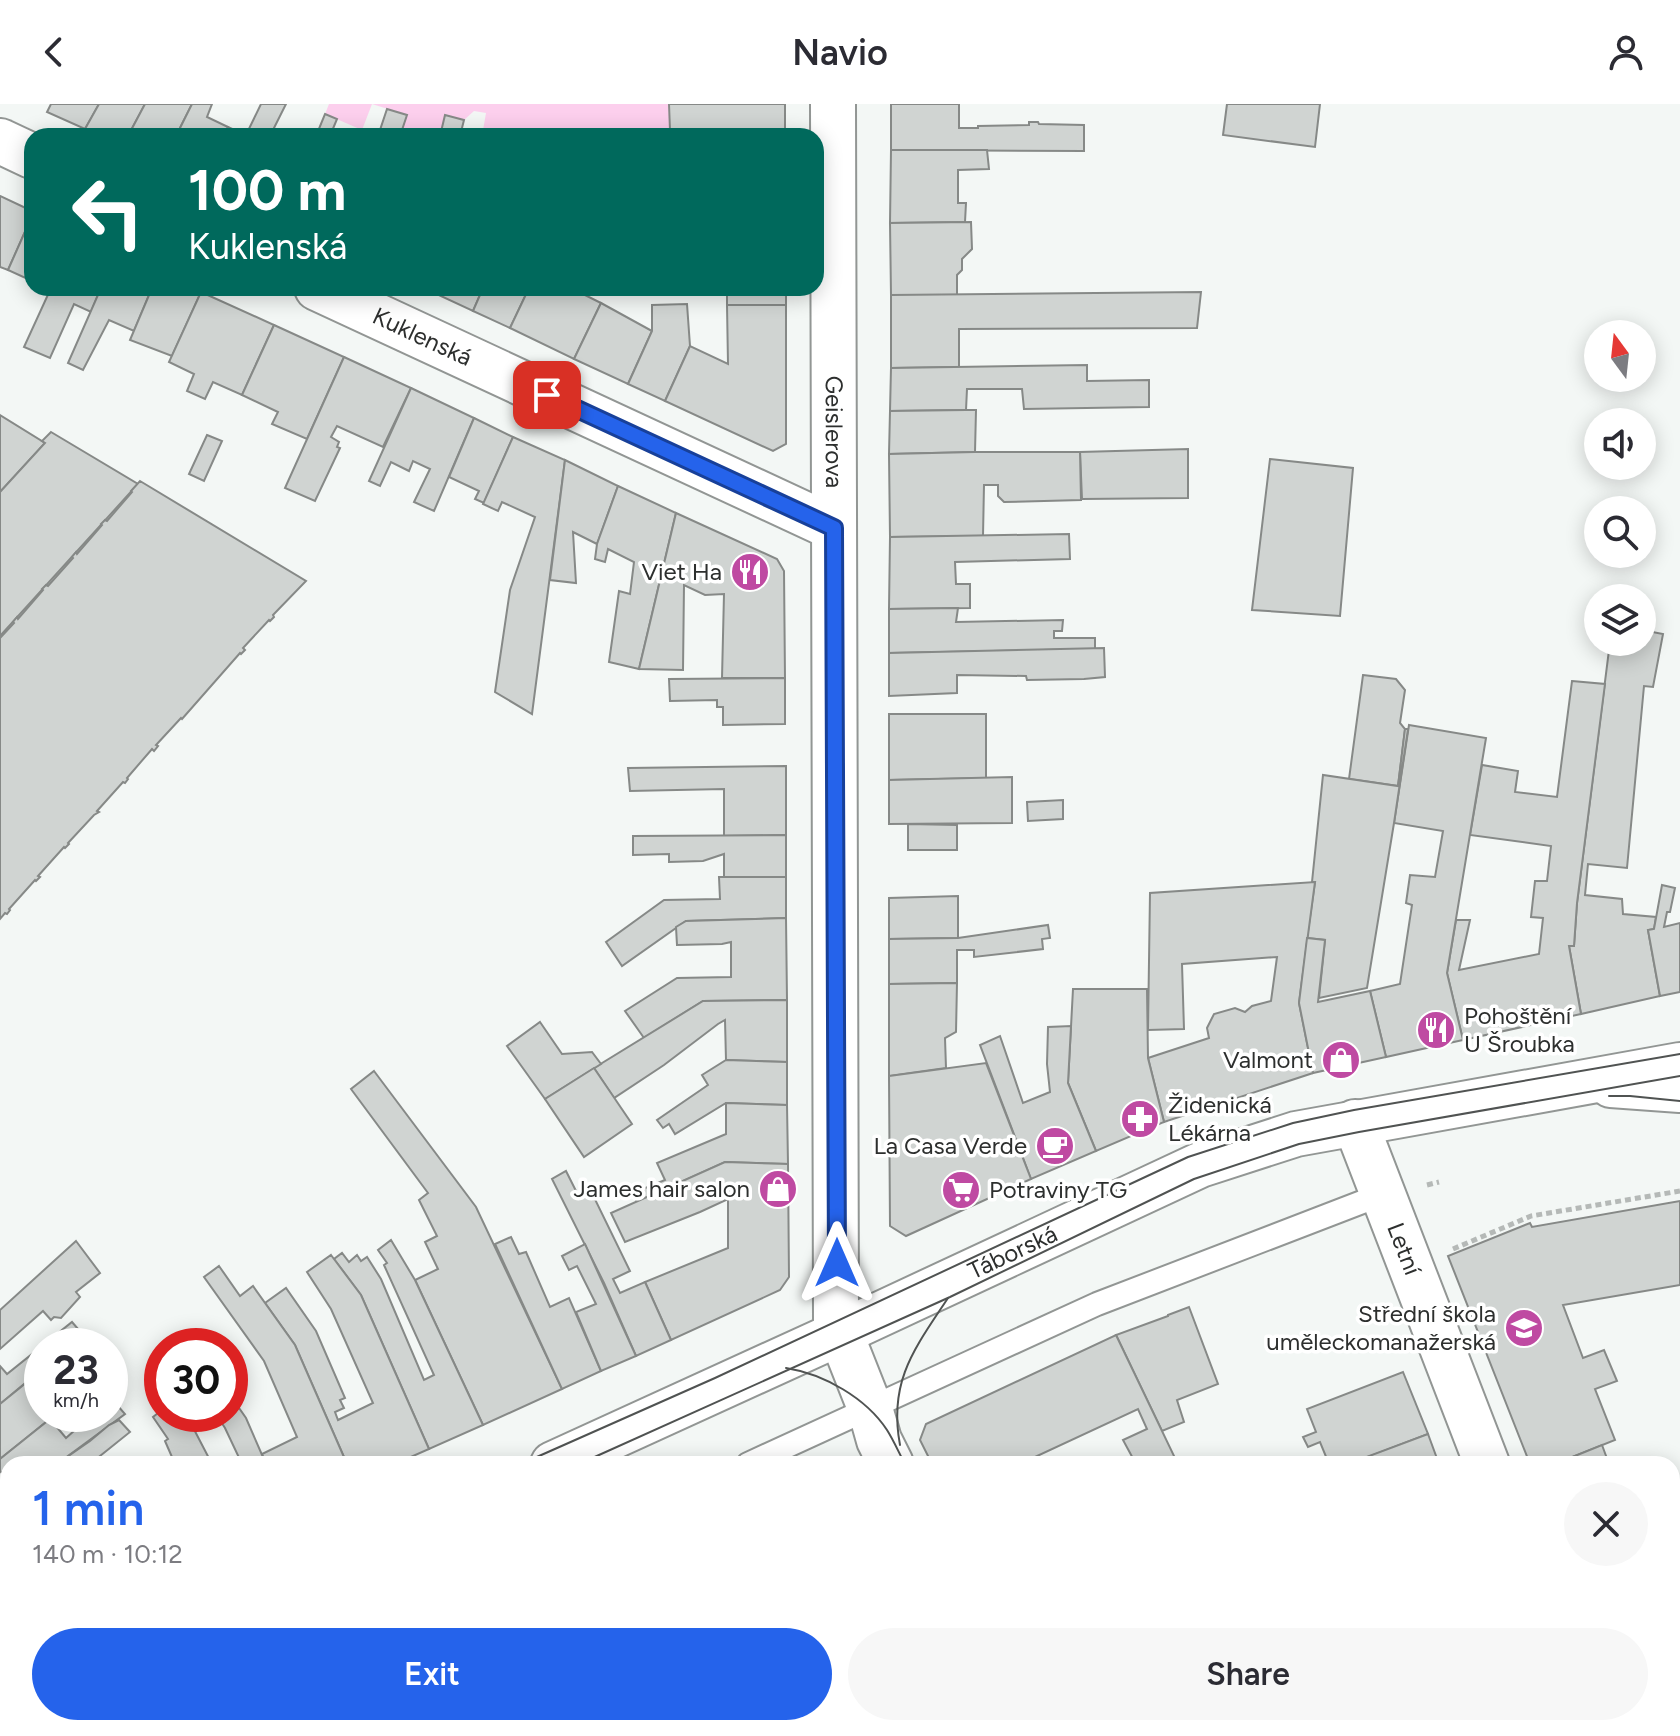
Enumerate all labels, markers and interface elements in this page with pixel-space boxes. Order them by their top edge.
icon: back [32,30,76,74]
icon: person [1604,30,1648,74]
text: Navio [792,31,888,74]
text: 100 m [188,157,346,224]
icon: left [56,160,160,264]
text: Kuklenská [188,225,347,268]
street label: Kuklenská [368,301,477,372]
north arrow [1584,320,1656,392]
map controls [1584,320,1656,656]
pin [513,361,581,429]
icon: arrive [525,373,569,417]
street label: Geislerova [820,376,849,488]
button: sound [1584,408,1656,480]
button: search [1584,496,1656,568]
restaurant icon: Viet Ha [729,551,771,593]
place label: Viet Ha [641,557,722,586]
button: layers [1584,584,1656,656]
place label: Pohoštění U Šroubka [1464,1001,1575,1058]
restaurant icon: Pohoštění U Šroubka [1415,1009,1457,1051]
shop icon: Valmont [1320,1039,1362,1081]
place label: Valmont [1223,1045,1313,1074]
place label: Židenická Lékárna [1168,1090,1272,1147]
pharmacy icon: Židenická Lékárna [1119,1098,1161,1140]
cafe icon: La Casa Verde [1034,1125,1076,1167]
place label: La Casa Verde [873,1131,1027,1160]
shop icon: James hair salon [757,1168,799,1210]
supermarket icon: Potraviny TG [940,1169,982,1211]
place label: James hair salon [574,1174,750,1203]
place label: Potraviny TG [989,1175,1127,1204]
street label: Letní [1381,1218,1428,1280]
street label: Táborská [963,1219,1062,1285]
position arrow [795,1221,879,1305]
place label: Střední škola uměleckomanažerská [1266,1299,1496,1356]
school or university icon: Střední škola uměleckomanažerská [1503,1307,1545,1349]
speed limit sign: 30 [144,1328,248,1432]
text: 23 [53,1346,99,1394]
text: km/h [53,1388,99,1412]
text: 1 min [32,1479,144,1537]
button: close [1564,1482,1648,1566]
text: 140 m · 10:12 [32,1538,183,1570]
button: Exit [32,1628,832,1720]
button: Share [848,1628,1648,1720]

